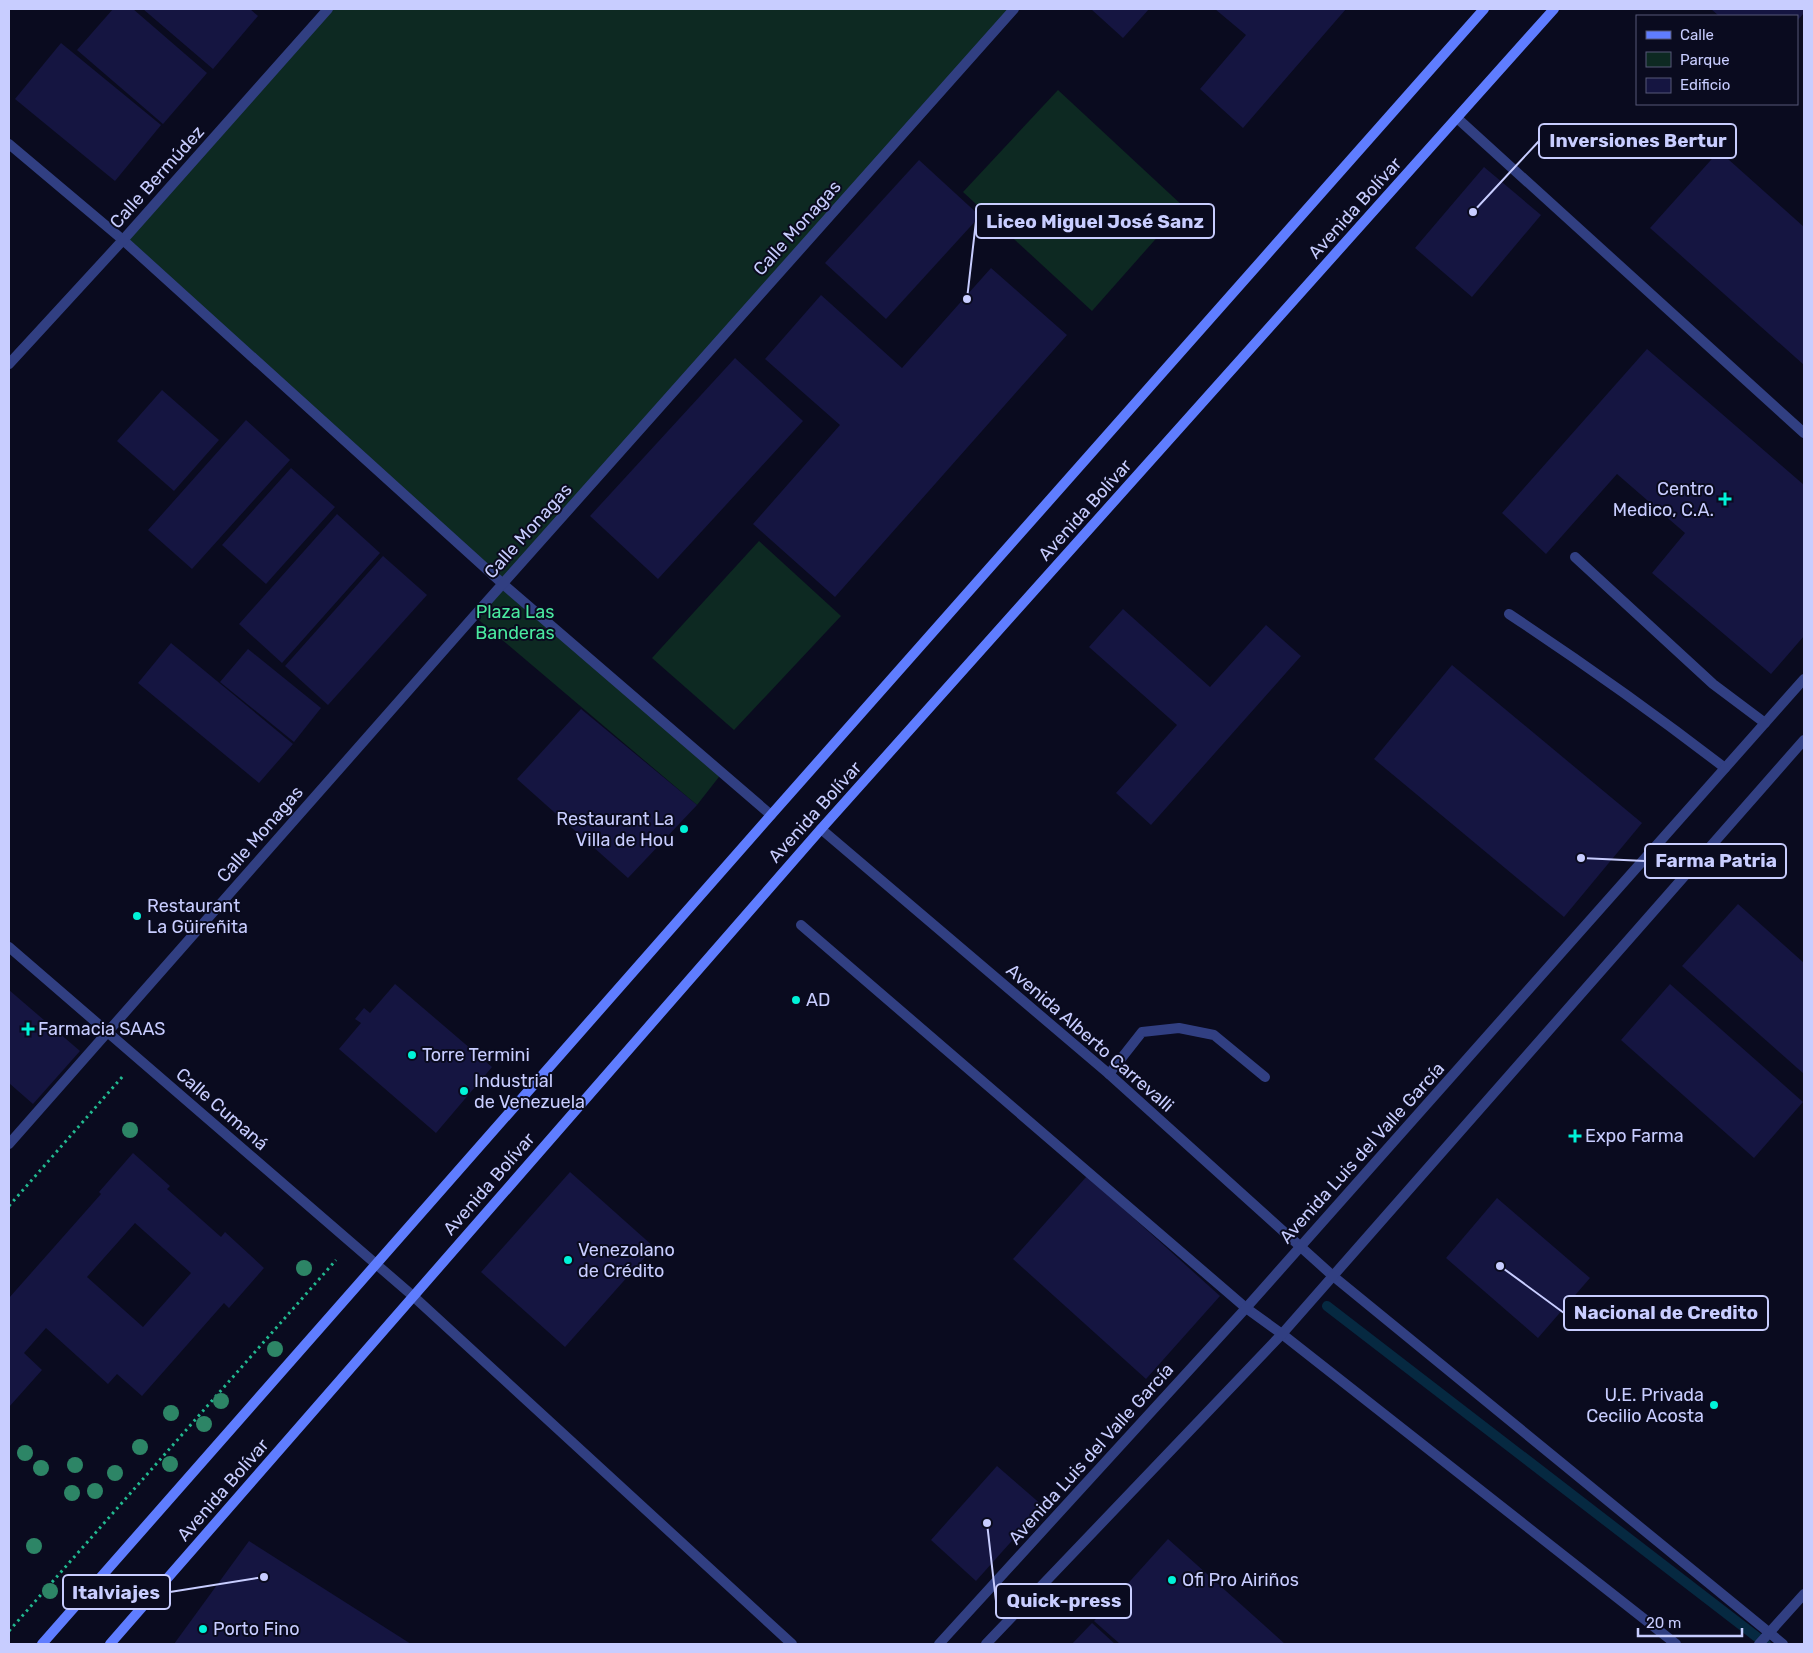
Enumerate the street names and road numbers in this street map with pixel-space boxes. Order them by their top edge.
street label: Calle Bermúdez [105,121,209,233]
street label: Avenida Bolívar [1304,153,1406,263]
street label: Calle Monagas [749,176,845,280]
street label: Avenida Bolívar [1034,455,1136,565]
street label: Calle Monagas [480,479,576,583]
street label: Avenida Bolívar [764,757,866,867]
street label: Calle Monagas [212,781,308,887]
street label: Avenida Alberto Carrevalli [1002,959,1178,1117]
street label: Avenida Luis del Valle García [1275,1058,1449,1248]
street label: Calle Cumaná [171,1063,273,1155]
street label: Avenida Bolívar [438,1128,540,1240]
street label: Avenida Luis del Valle García [1004,1359,1178,1549]
street label: Avenida Bolívar [172,1434,274,1546]

